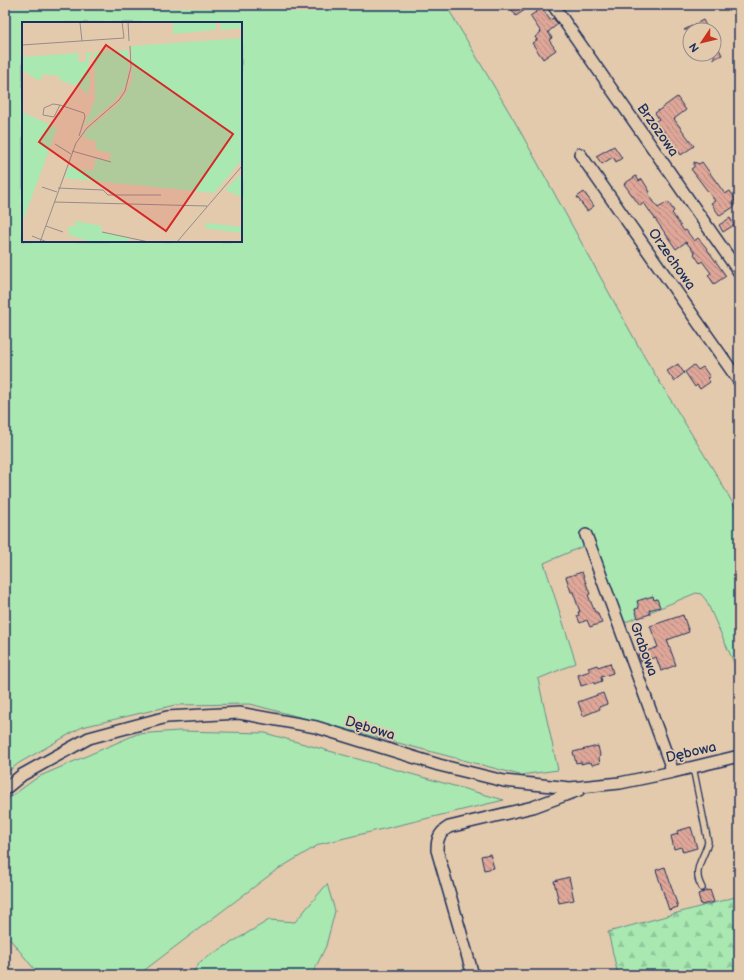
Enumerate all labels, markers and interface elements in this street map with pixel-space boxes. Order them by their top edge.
inset map [22,22,242,242]
north arrow [682,22,722,62]
text: N [687,40,702,55]
street label: Brzozowa [634,100,682,160]
street label: Orzechowa [645,225,699,293]
street label: Grabowa [626,620,662,678]
street label: Dębowa [343,712,397,744]
street label: Dębowa [664,738,718,766]

